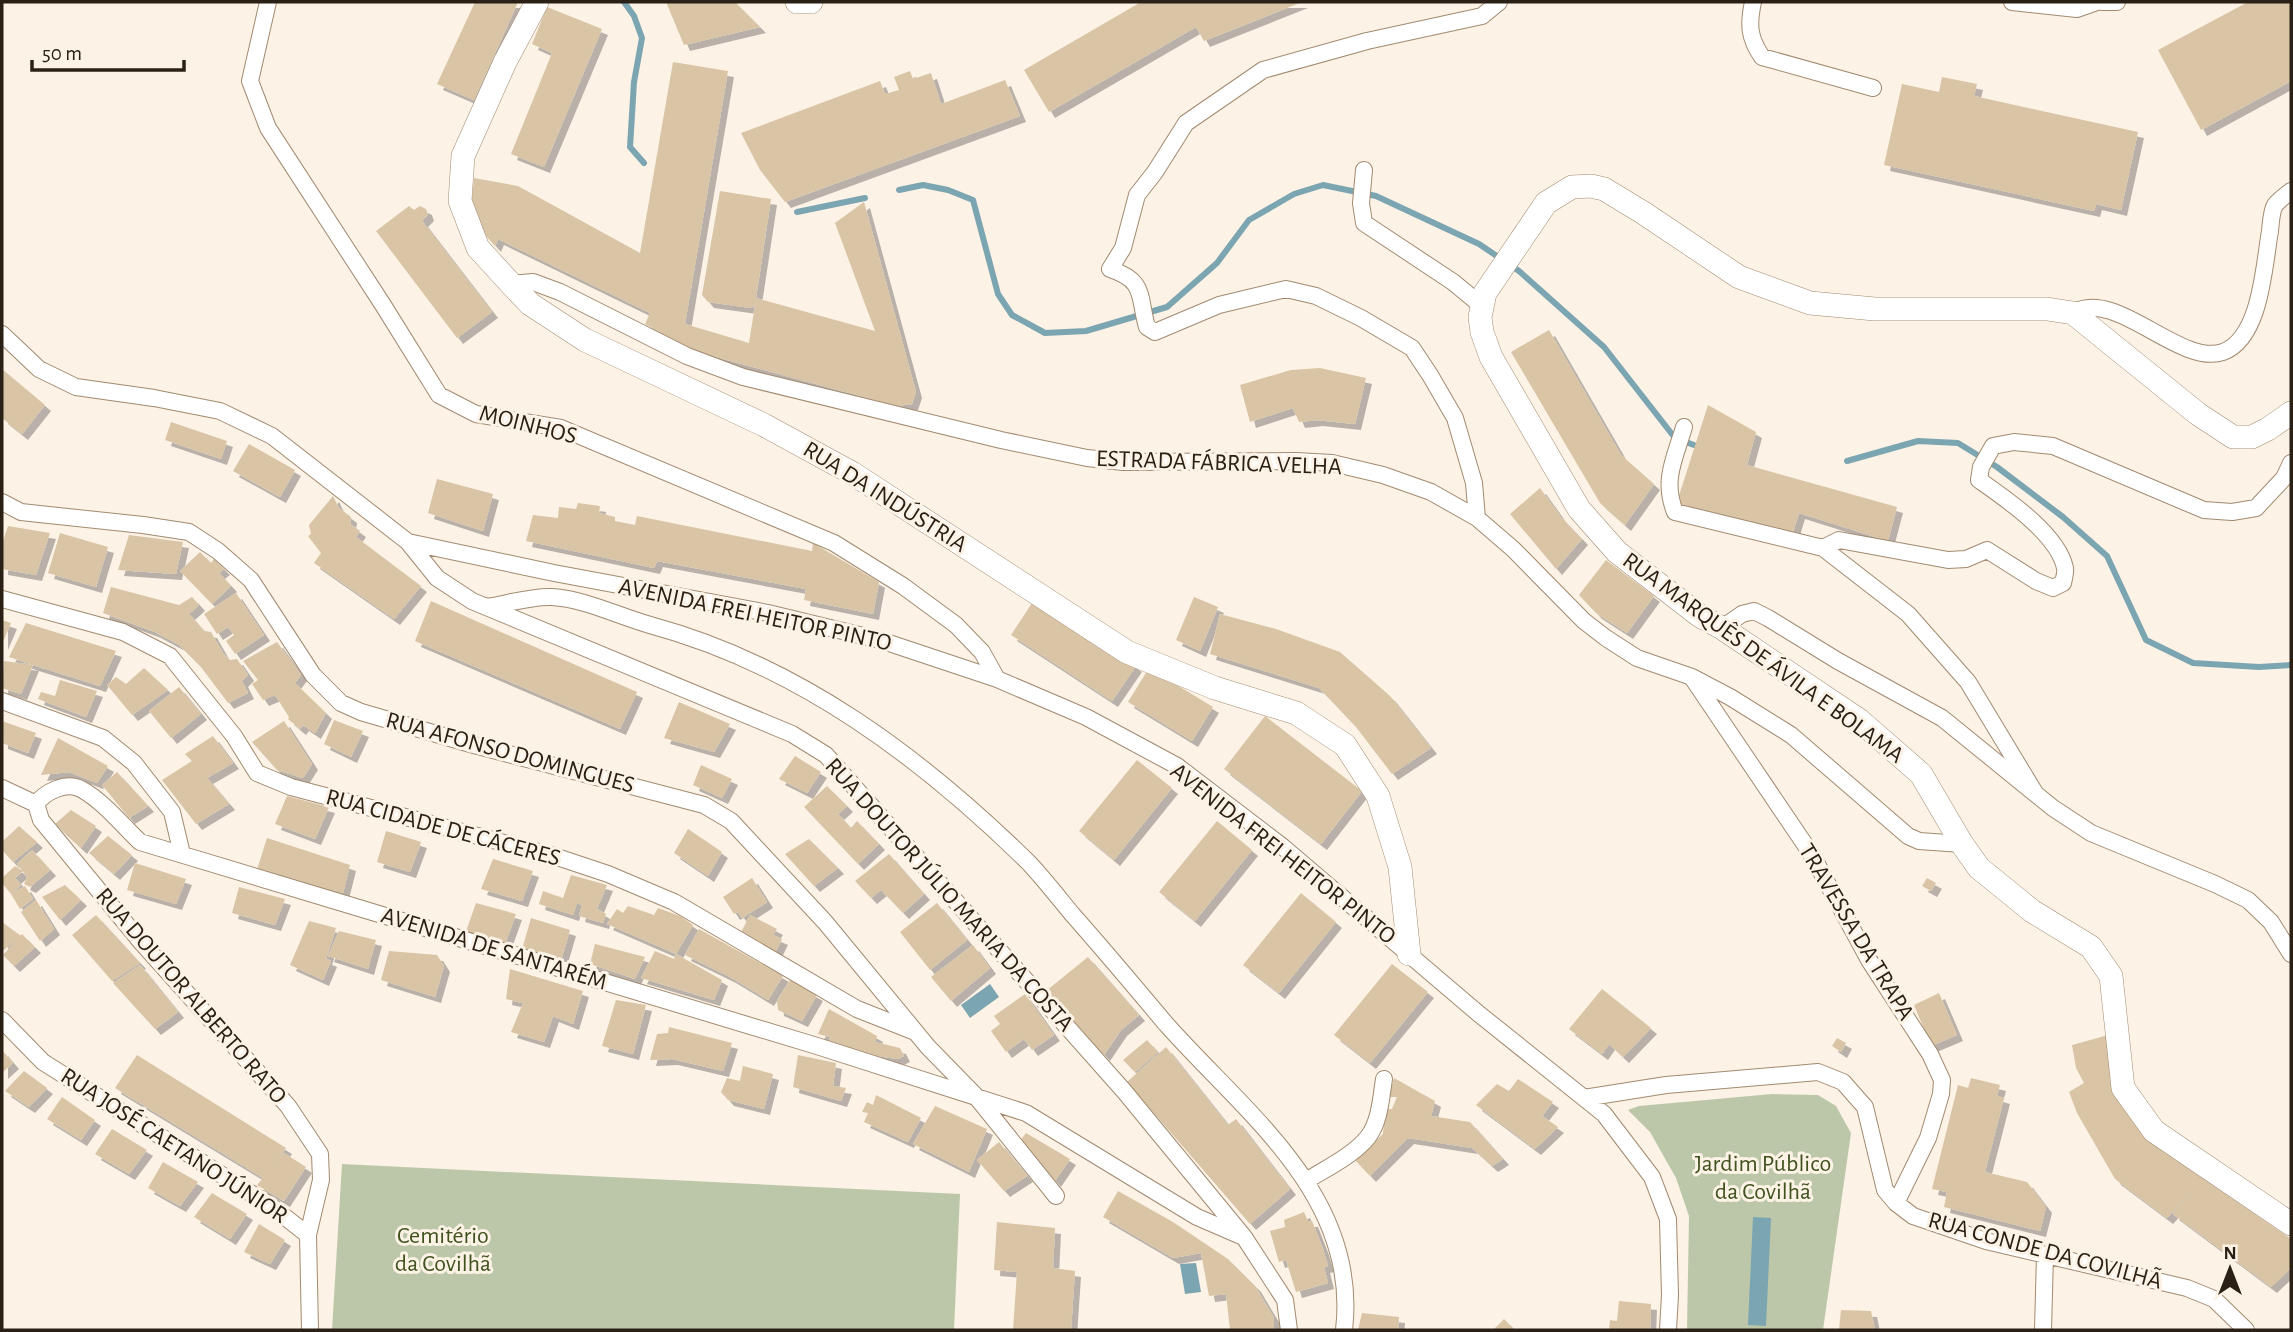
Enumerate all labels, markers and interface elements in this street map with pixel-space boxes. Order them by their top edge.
scale bar [32,28,184,72]
text: 50 m [42,43,82,64]
street label: MOINHOS [477,401,579,449]
street label: RUA DA INDÚSTRIA [799,435,972,557]
street label: ESTRADA FÁBRICA VELHA [1096,445,1343,479]
street label: RUA MARQUÊS DE ÁVILA E BOLAMA [1618,546,1909,768]
street label: AVENIDA FREI HEITOR PINTO [616,574,894,656]
street label: RUA AFONSO DOMINGUES [383,708,637,798]
street label: RUA DOUTOR JÚLIO MARIA DA COSTA [820,752,1079,1036]
street label: AVENIDA FREI HEITOR PINTO [1166,759,1400,949]
street label: RUA CIDADE DE CÁCERES [323,783,563,871]
street label: TRAVESSA DA TRAPA [1794,840,1918,1024]
street label: RUA DOUTOR ALBERTO RATO [91,884,291,1108]
street label: AVENIDA DE SANTARÉM [378,901,610,995]
street label: RUA JOSÉ CAETANO JÚNIOR [56,1062,293,1228]
park label: Jardim Público da Covilhã [1695,1152,1831,1204]
street label: RUA CONDE DA COVILHÃ [1926,1206,2165,1294]
park label: Cemitério da Covilhã [395,1224,491,1276]
north arrow [2195,1234,2265,1304]
text: N [2223,1244,2237,1263]

